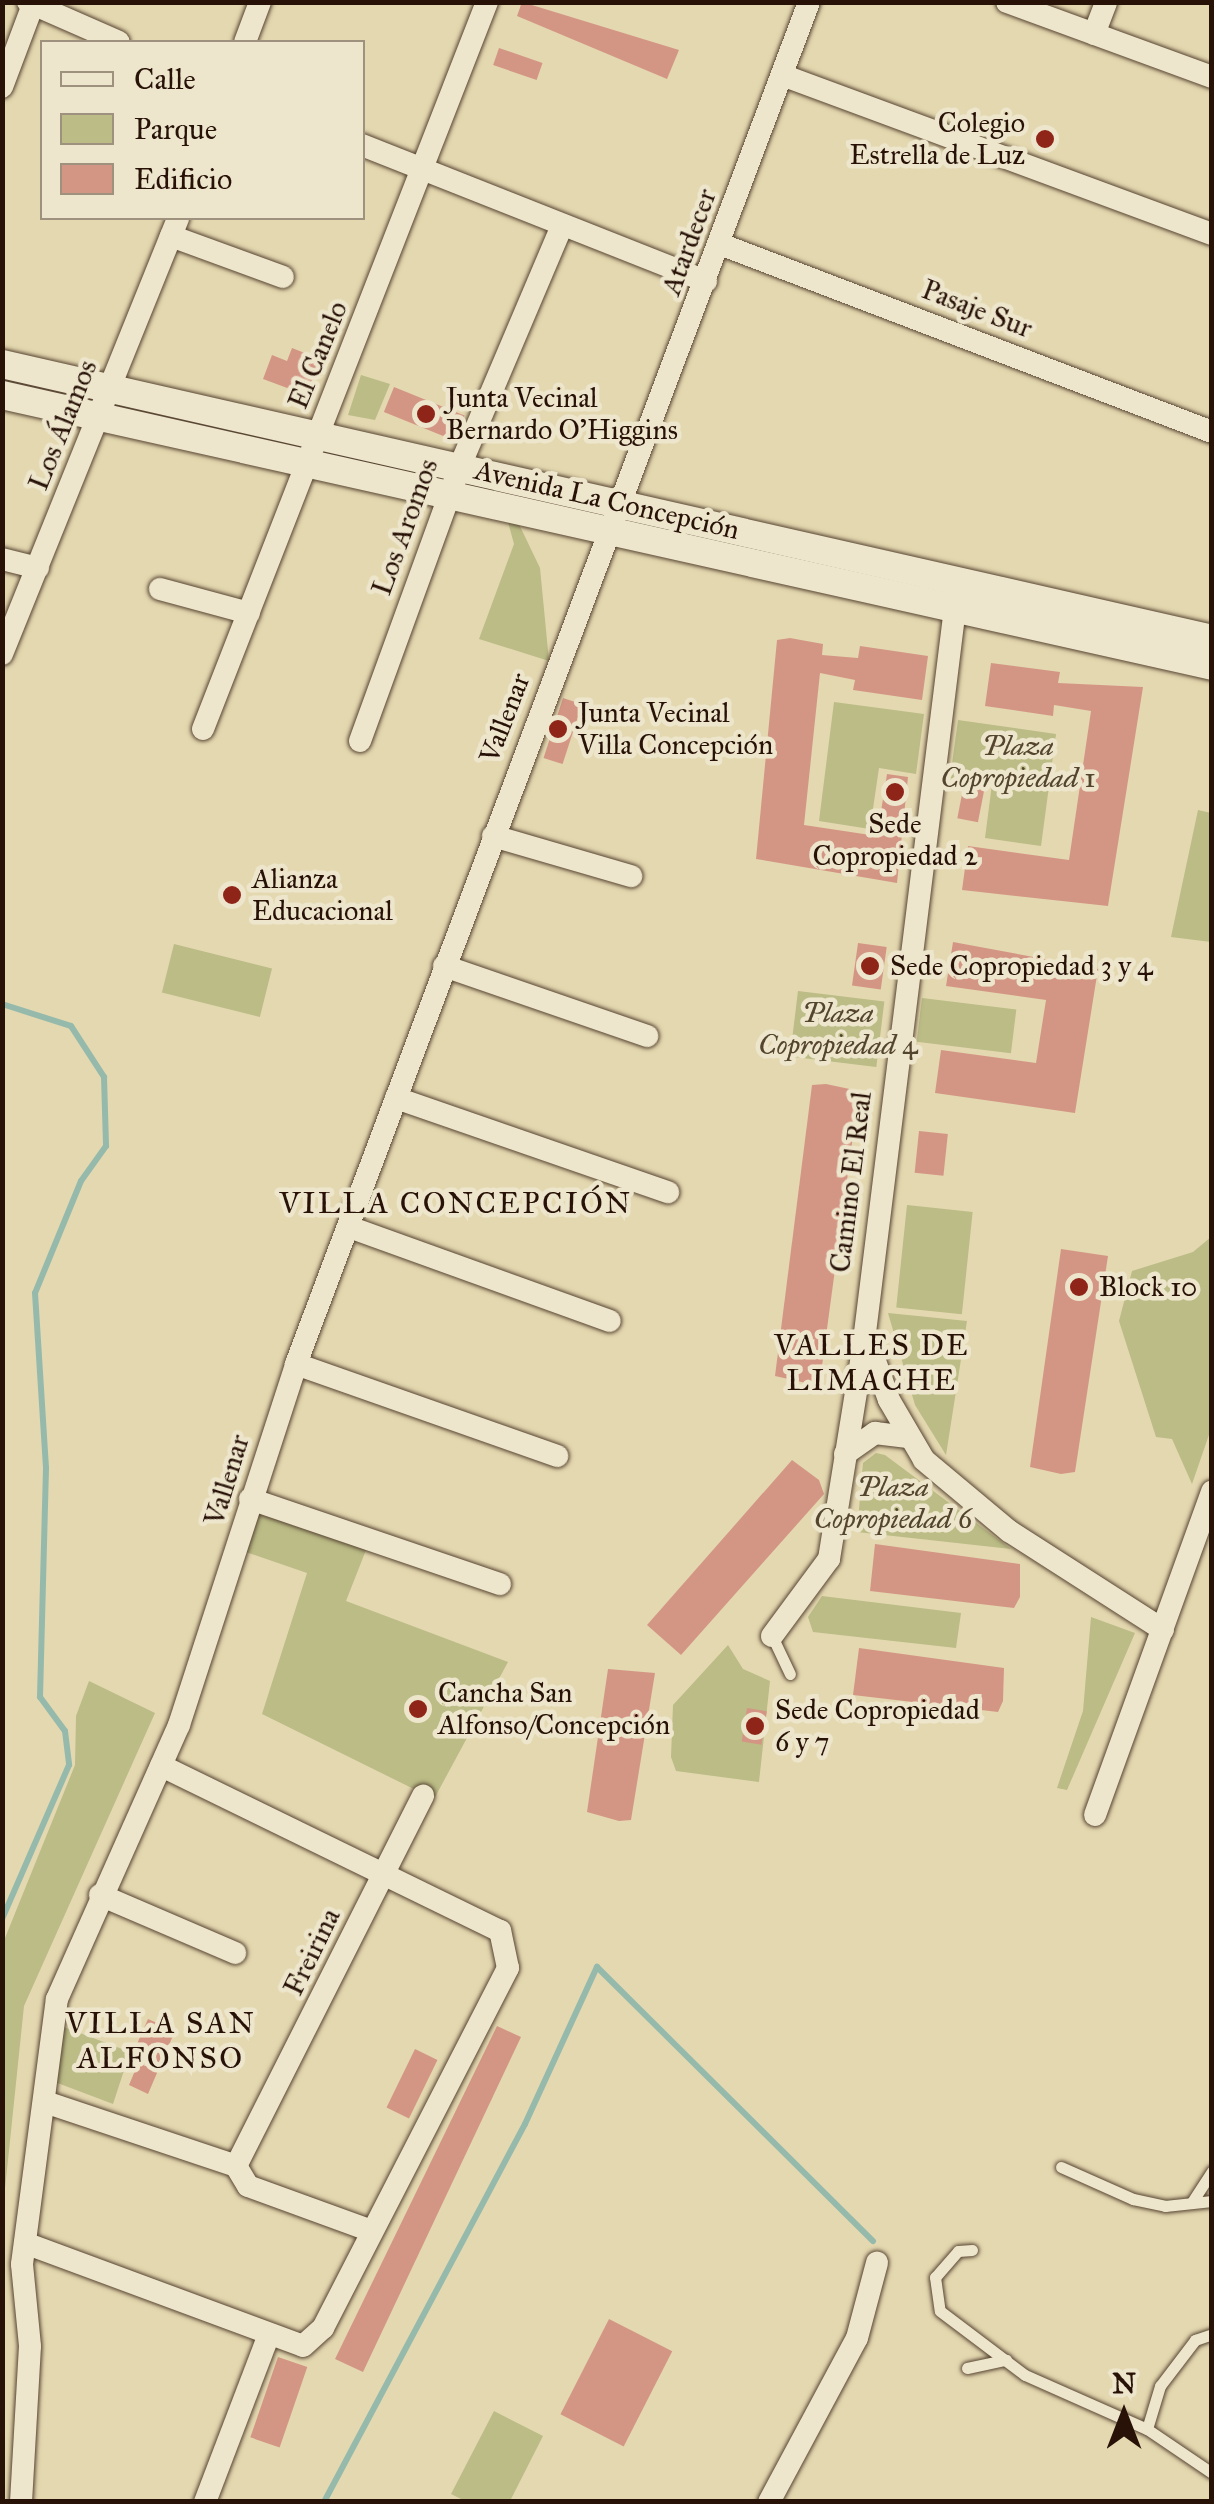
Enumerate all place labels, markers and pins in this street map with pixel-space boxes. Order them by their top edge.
place label: Colegio Estrella de Luz [850,106,1025,172]
marker: Colegio Estrella de Luz [1034,128,1056,150]
place label: Junta Vecinal Bernardo O'Higgins [446,381,678,447]
marker: Junta Vecinal Bernardo O'Higgins [415,403,437,425]
place label: Junta Vecinal Villa Concepción [578,696,773,762]
marker: Junta Vecinal Villa Concepción [547,718,569,740]
marker: Sede Copropiedad 2 [884,781,906,803]
place label: Sede Copropiedad 2 [812,807,978,873]
place label: Alianza Educacional [252,862,393,928]
marker: Alianza Educacional [221,884,243,906]
place label: Sede Copropiedad 3 y 4 [890,949,1153,983]
marker: Sede Copropiedad 3 y 4 [859,955,881,977]
place label: Block 10 [1099,1270,1197,1304]
marker: Block 10 [1068,1276,1090,1298]
place label: Cancha San Alfonso/Concepción [438,1676,670,1742]
place label: Sede Copropiedad 6 y 7 [775,1693,980,1759]
marker: Cancha San Alfonso/Concepción [407,1698,429,1720]
marker: Sede Copropiedad 6 y 7 [744,1715,766,1737]

